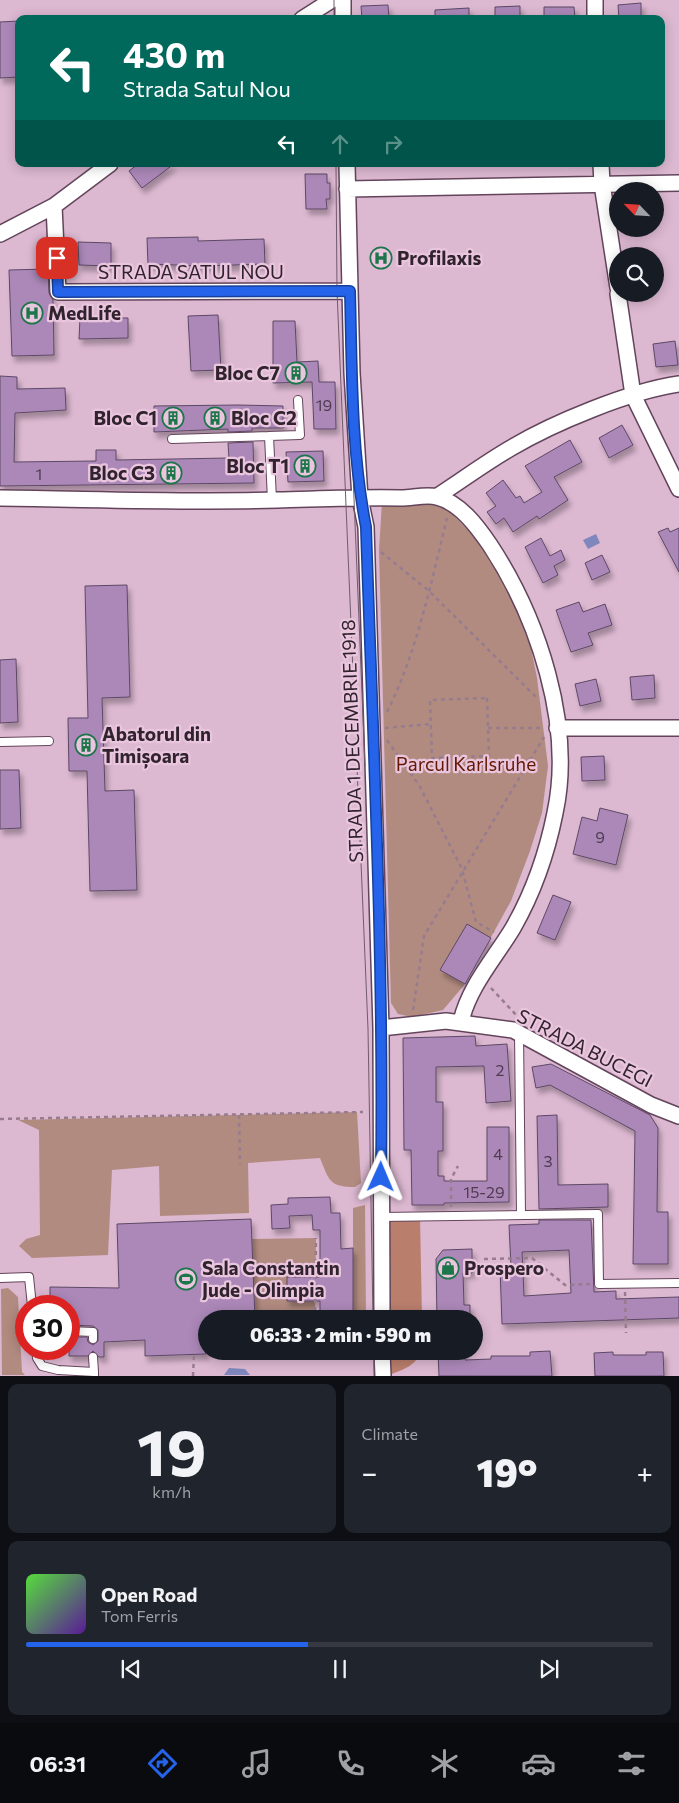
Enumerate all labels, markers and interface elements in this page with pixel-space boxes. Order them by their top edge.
text: 430 m [123,32,225,75]
icon: left [40,35,105,100]
text: Strada Satul Nou [123,75,291,102]
icon: left [273,130,301,158]
icon: ahead [326,130,354,158]
icon: right [379,130,407,158]
north arrow [609,182,664,238]
map controls [609,182,664,302]
pin [36,237,78,279]
icon: arrive [43,244,71,272]
hospital icon: Profilaxis [369,246,393,270]
place label: Profilaxis [397,246,482,269]
button: search [609,247,664,302]
street label: STRADA SATUL NOU [98,260,284,283]
hospital icon: MedLife [20,301,44,325]
place label: MedLife [48,301,121,324]
place label: Bloc C7 [215,361,280,384]
building icon: Bloc C7 [284,361,308,385]
house number: 19 [316,395,332,414]
place label: Bloc C1 [93,406,157,429]
building icon: Bloc C1 [161,406,185,430]
building icon: Bloc C2 [203,406,227,430]
place label: Bloc C2 [231,406,297,429]
place label: Bloc T1 [226,454,289,477]
building icon: Bloc T1 [293,454,317,478]
place label: Bloc C3 [89,461,155,484]
building icon: Bloc C3 [159,461,183,485]
house number: 1 [36,464,42,483]
street label: STRADA 1 DECEMBRIE 1918 [336,619,367,863]
place label: Abatorul din Timișoara [102,722,211,769]
building icon: Abatorul din Timișoara [74,733,98,757]
park label: Parcul Karlsruhe [396,752,536,775]
house number: 9 [595,827,605,846]
street label: STRADA BUCEGI [514,1004,657,1092]
house number: 2 [496,1060,505,1079]
house number: 4 [493,1144,503,1163]
position arrow [354,1150,406,1202]
house number: 3 [543,1151,553,1170]
house number: 15-29 [463,1182,505,1201]
place label: Sala Constantin Jude - Olimpia [202,1256,340,1301]
shop icon: Prospero [436,1256,460,1280]
place label: Prospero [464,1256,544,1279]
sports icon: Sala Constantin Jude - Olimpia [174,1267,198,1291]
speed limit sign: 30 [15,1295,80,1360]
text: 06:33 · 2 min · 590 m [250,1323,431,1346]
text: 19 [137,1410,207,1489]
text: Climate [362,1424,418,1443]
text: 19° [476,1448,537,1495]
text: − [362,1455,377,1489]
text: + [637,1455,653,1489]
text: km/h [152,1482,191,1501]
text: Open Road [101,1583,197,1606]
text: Tom Ferris [101,1606,178,1625]
icon: previous [117,1655,145,1683]
icon: pause [326,1655,354,1683]
icon: next [535,1655,563,1683]
icon: directions [145,1746,180,1781]
icon: music [239,1746,274,1781]
icon: phone [333,1746,368,1781]
icon: climate [427,1746,462,1781]
icon: car [521,1746,556,1781]
icon: filters [614,1746,649,1781]
text: 06:31 [29,1750,86,1777]

